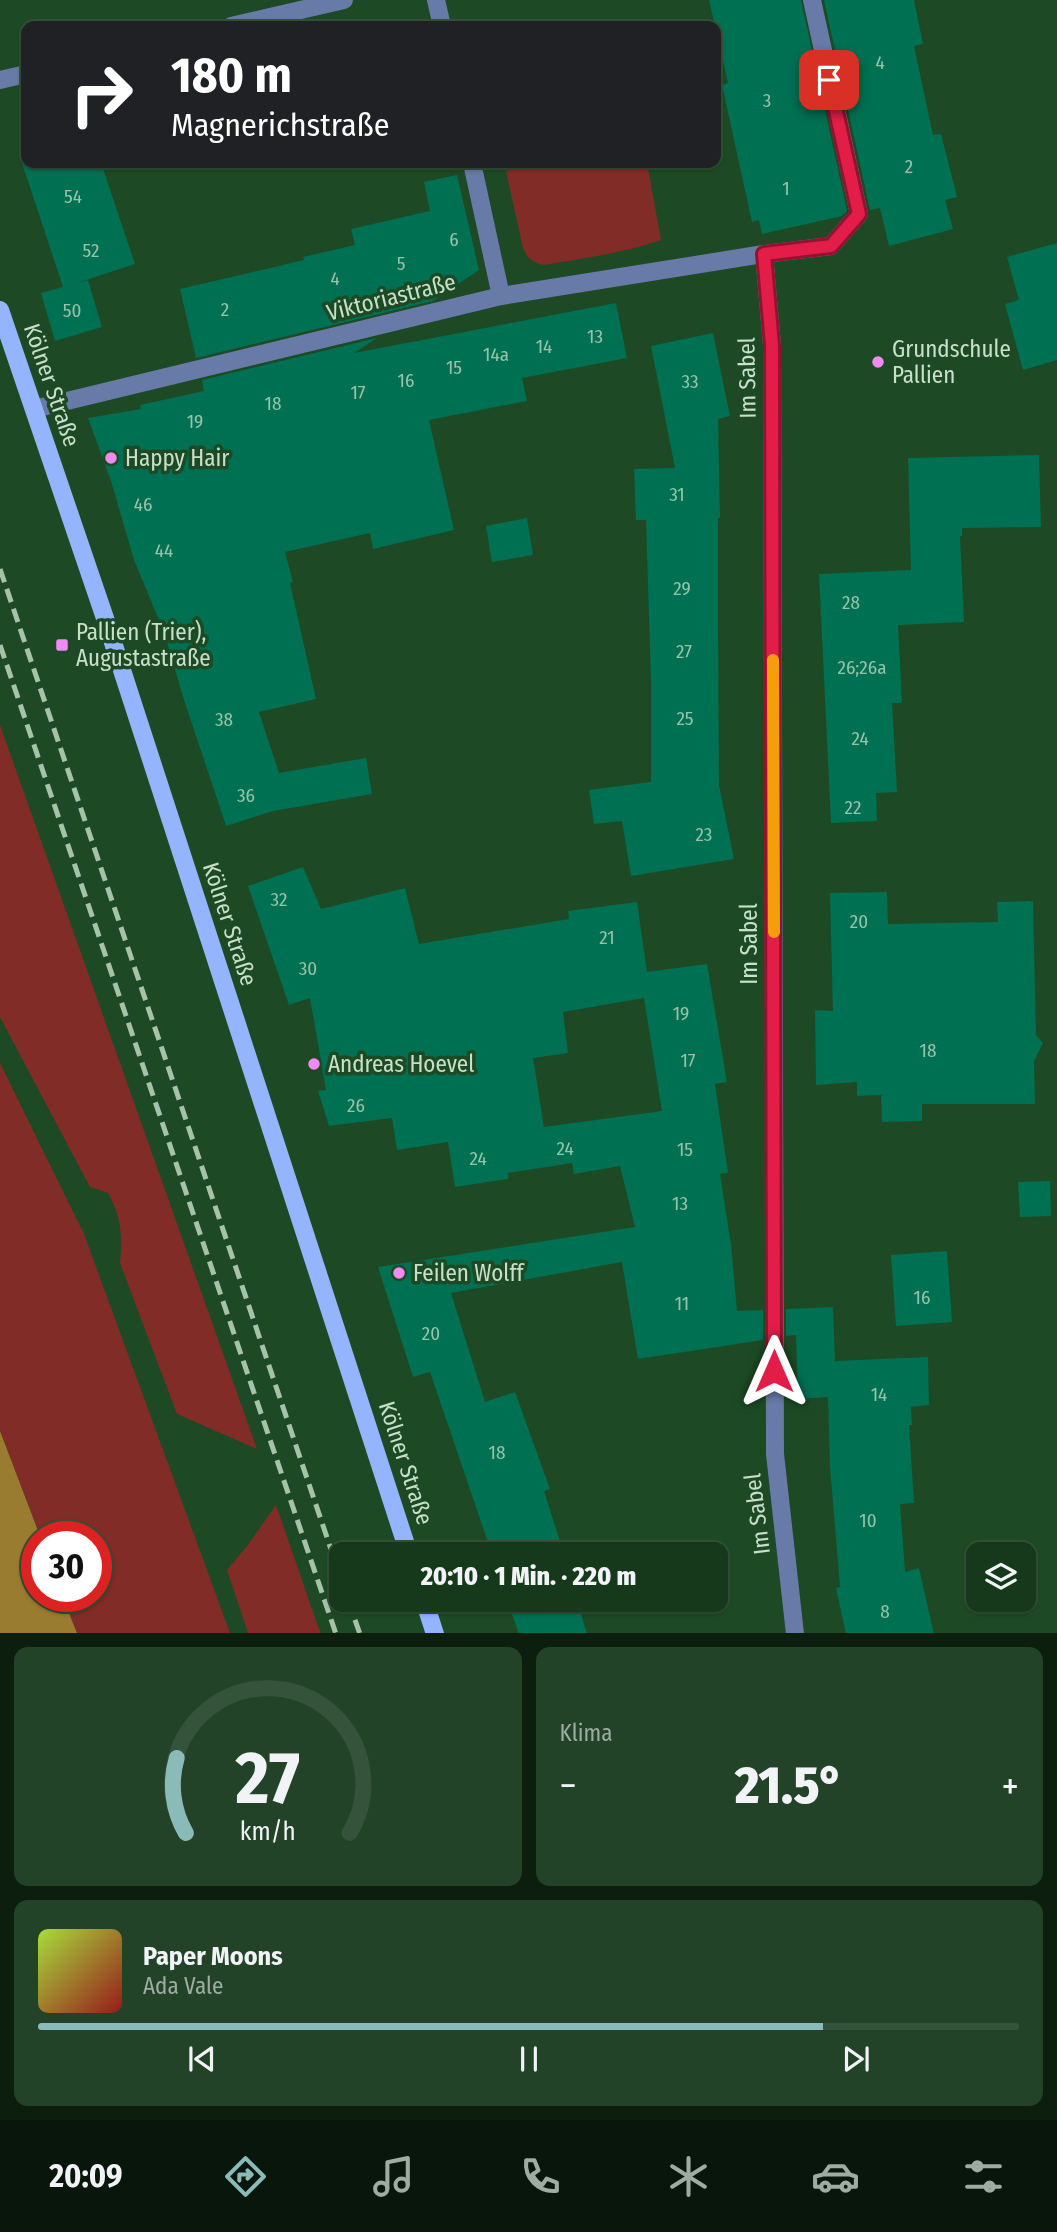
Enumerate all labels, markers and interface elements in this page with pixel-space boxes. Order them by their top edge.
text: 180 m [171,46,292,105]
icon: right [56,49,147,140]
pin [799,50,859,110]
house number: 4 [875,51,885,74]
icon: arrive [810,61,848,99]
house number: 3 [763,89,771,112]
text: Magnerichstraße [171,106,390,144]
house number: 2 [905,155,913,178]
house number: 1 [782,177,790,200]
house number: 54 [64,185,82,208]
house number: 6 [449,228,459,251]
house number: 52 [83,239,99,262]
house number: 5 [397,252,405,275]
street label: Viktoriastraße [324,267,458,327]
house number: 4 [330,267,340,290]
house number: 2 [221,298,229,321]
house number: 50 [63,299,81,322]
street label: Kölner Straße [18,320,86,450]
house number: 13 [587,325,603,348]
house number: 14 [536,335,552,358]
place label: Grundschule Pallien [892,335,1011,389]
street label: Im Sabel [732,337,762,419]
house number: 14a [483,343,509,366]
marker: Grundschule Pallien [870,354,886,370]
house number: 15 [446,356,462,379]
house number: 16 [398,369,414,392]
house number: 33 [681,370,699,393]
house number: 17 [350,381,366,404]
house number: 18 [265,392,281,415]
house number: 19 [187,410,203,433]
place label: Happy Hair [125,444,229,472]
marker: Happy Hair [103,450,119,466]
house number: 31 [669,483,685,506]
house number: 46 [134,493,152,516]
house number: 44 [155,539,173,562]
house number: 29 [673,577,691,600]
house number: 28 [842,591,860,614]
place label: Pallien (Trier), Augustastraße [76,618,211,672]
marker: Pallien (Trier), Augustastraße [54,637,70,653]
house number: 27 [676,640,692,663]
house number: 26;26a [838,656,886,679]
house number: 25 [676,707,694,730]
house number: 38 [215,708,233,731]
house number: 24 [851,727,869,750]
house number: 36 [237,784,255,807]
house number: 22 [845,796,861,819]
house number: 23 [696,823,712,846]
street label: Kölner Straße [197,859,263,989]
house number: 32 [271,888,287,911]
street label: Im Sabel [735,903,763,985]
house number: 20 [850,910,868,933]
house number: 21 [599,926,615,949]
house number: 30 [299,957,317,980]
house number: 19 [673,1002,689,1025]
house number: 18 [920,1039,936,1062]
house number: 17 [680,1049,696,1072]
place label: Andreas Hoevel [328,1050,474,1078]
marker: Andreas Hoevel [306,1056,322,1072]
house number: 26 [347,1094,365,1117]
house number: 24 [556,1137,574,1160]
house number: 15 [677,1138,693,1161]
house number: 24 [469,1147,487,1170]
house number: 13 [672,1192,688,1215]
place label: Feilen Wolff [413,1259,525,1287]
marker: Feilen Wolff [391,1265,407,1281]
house number: 16 [914,1286,930,1309]
house number: 11 [675,1292,689,1315]
house number: 20 [422,1322,440,1345]
position arrow [737,1334,811,1408]
house number: 14 [871,1383,887,1406]
street label: Kölner Straße [373,1398,439,1528]
house number: 18 [489,1441,505,1464]
street label: Im Sabel [738,1472,776,1556]
house number: 10 [859,1509,877,1532]
speed limit sign: 30 [21,1521,112,1612]
map controls [966,1542,1036,1612]
button: layers [966,1542,1036,1612]
text: 20:10 · 1 Min. · 220 m [421,1561,636,1592]
house number: 8 [880,1600,890,1623]
text: Klima [560,1719,613,1747]
text: 27 [235,1735,300,1822]
text: 21.5° [735,1754,843,1817]
text: − [560,1763,577,1809]
text: + [1002,1763,1019,1809]
text: km/h [240,1816,296,1846]
text: Paper Moons [143,1941,283,1972]
text: Ada Vale [143,1972,223,2000]
icon: previous [183,2040,221,2078]
icon: pause [510,2040,548,2078]
icon: next [837,2040,875,2078]
icon: directions [221,2152,270,2201]
icon: music [369,2152,418,2201]
icon: phone [516,2152,565,2201]
icon: climate [664,2152,713,2201]
icon: car [811,2152,860,2201]
icon: filters [959,2152,1008,2201]
text: 20:09 [49,2157,123,2195]

